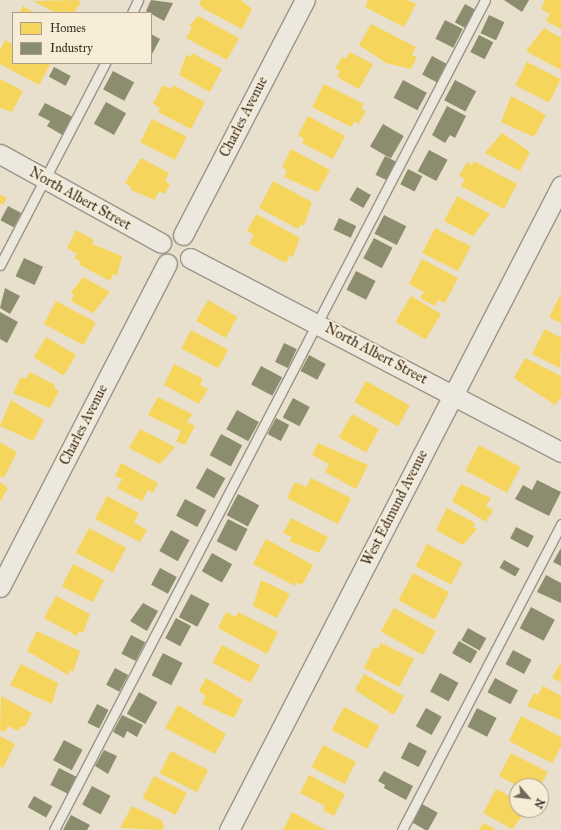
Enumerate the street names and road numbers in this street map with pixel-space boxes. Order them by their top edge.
street label: Charles Avenue [217,74,271,160]
street label: North Albert Street [26,164,134,234]
street label: North Albert Street [322,320,430,388]
street label: Charles Avenue [57,382,111,468]
street label: West Edmund Avenue [359,447,431,569]

